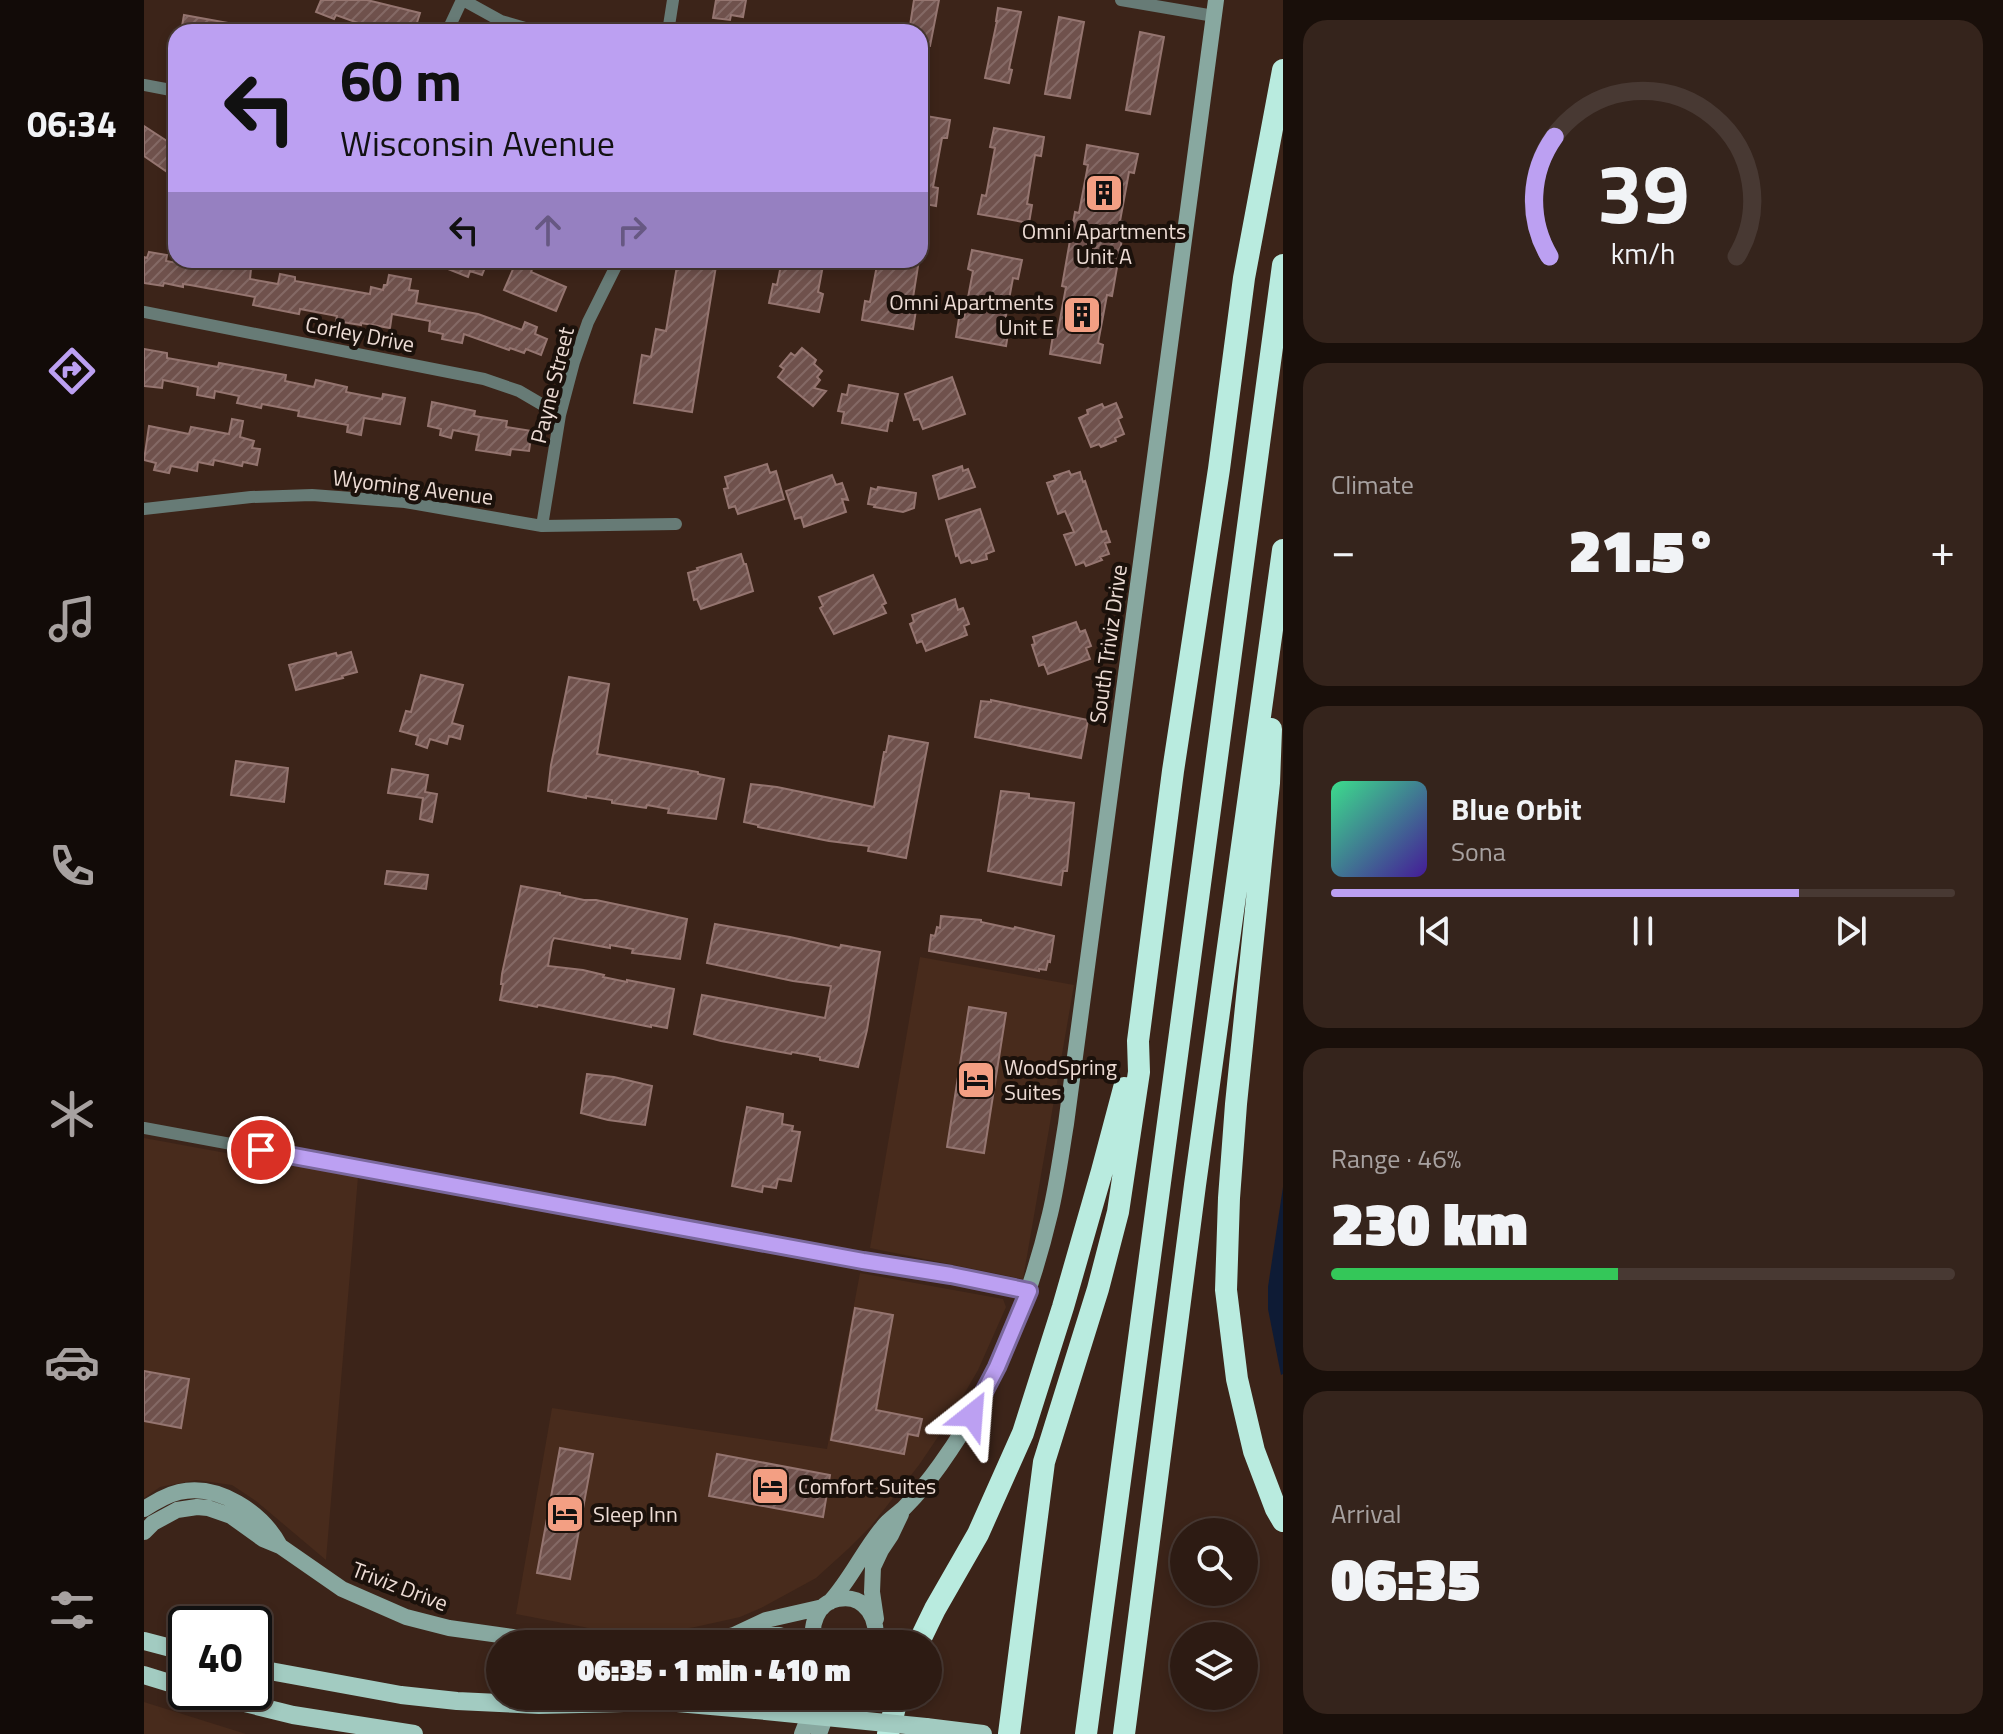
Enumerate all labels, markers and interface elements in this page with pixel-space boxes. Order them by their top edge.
text: 60 m [340,38,462,123]
icon: left [208,56,312,160]
text: 06:34 [27,96,117,151]
text: Wisconsin Avenue [340,115,615,170]
text: 39 [1596,129,1690,255]
building icon: Omni Apartments Unit A [1083,172,1125,214]
icon: left [442,208,486,252]
icon: ahead [526,208,570,252]
icon: right [610,208,654,252]
place label: Omni Apartments Unit A [1022,214,1186,273]
text: km/h [1611,233,1675,276]
place label: Omni Apartments Unit E [889,285,1054,344]
building icon: Omni Apartments Unit E [1061,294,1103,336]
street label: Corley Drive [302,307,418,361]
street label: Payne Street [521,323,583,447]
icon: directions [44,343,100,399]
street label: Wyoming Avenue [331,460,495,514]
text: Climate [1331,465,1414,504]
text: 21.5° [1569,504,1717,595]
text: − [1331,516,1356,583]
text: + [1930,516,1955,583]
street label: South Triviz Drive [1080,562,1136,726]
icon: music [44,591,100,647]
text: Blue Orbit [1451,786,1582,832]
text: Sona [1451,832,1506,871]
icon: phone [44,838,100,894]
icon: previous [1413,909,1457,953]
icon: pause [1621,909,1665,953]
icon: next [1829,909,1873,953]
place label: WoodSpring Suites [1004,1050,1117,1109]
hotel icon: WoodSpring Suites [955,1059,997,1101]
icon: climate [44,1086,100,1142]
pin [227,1116,295,1184]
icon: arrive [239,1128,283,1172]
text: Range · 46% [1331,1139,1461,1178]
text: 230 km [1331,1177,1528,1268]
icon: car [44,1334,100,1390]
position arrow [930,1373,1014,1457]
hotel icon: Comfort Suites [749,1465,791,1507]
place label: Comfort Suites [798,1469,936,1503]
hotel icon: Sleep Inn [544,1493,586,1535]
text: Arrival [1331,1494,1402,1533]
place label: Sleep Inn [593,1497,678,1531]
map controls [1170,1518,1258,1710]
button: search [1170,1518,1258,1606]
text: 06:35 [1331,1532,1480,1623]
street label: Triviz Drive [347,1552,453,1620]
icon: filters [44,1582,100,1638]
speed limit sign: 40 [168,1606,272,1710]
button: layers [1170,1622,1258,1710]
text: 06:35 · 1 min · 410 m [578,1647,850,1693]

